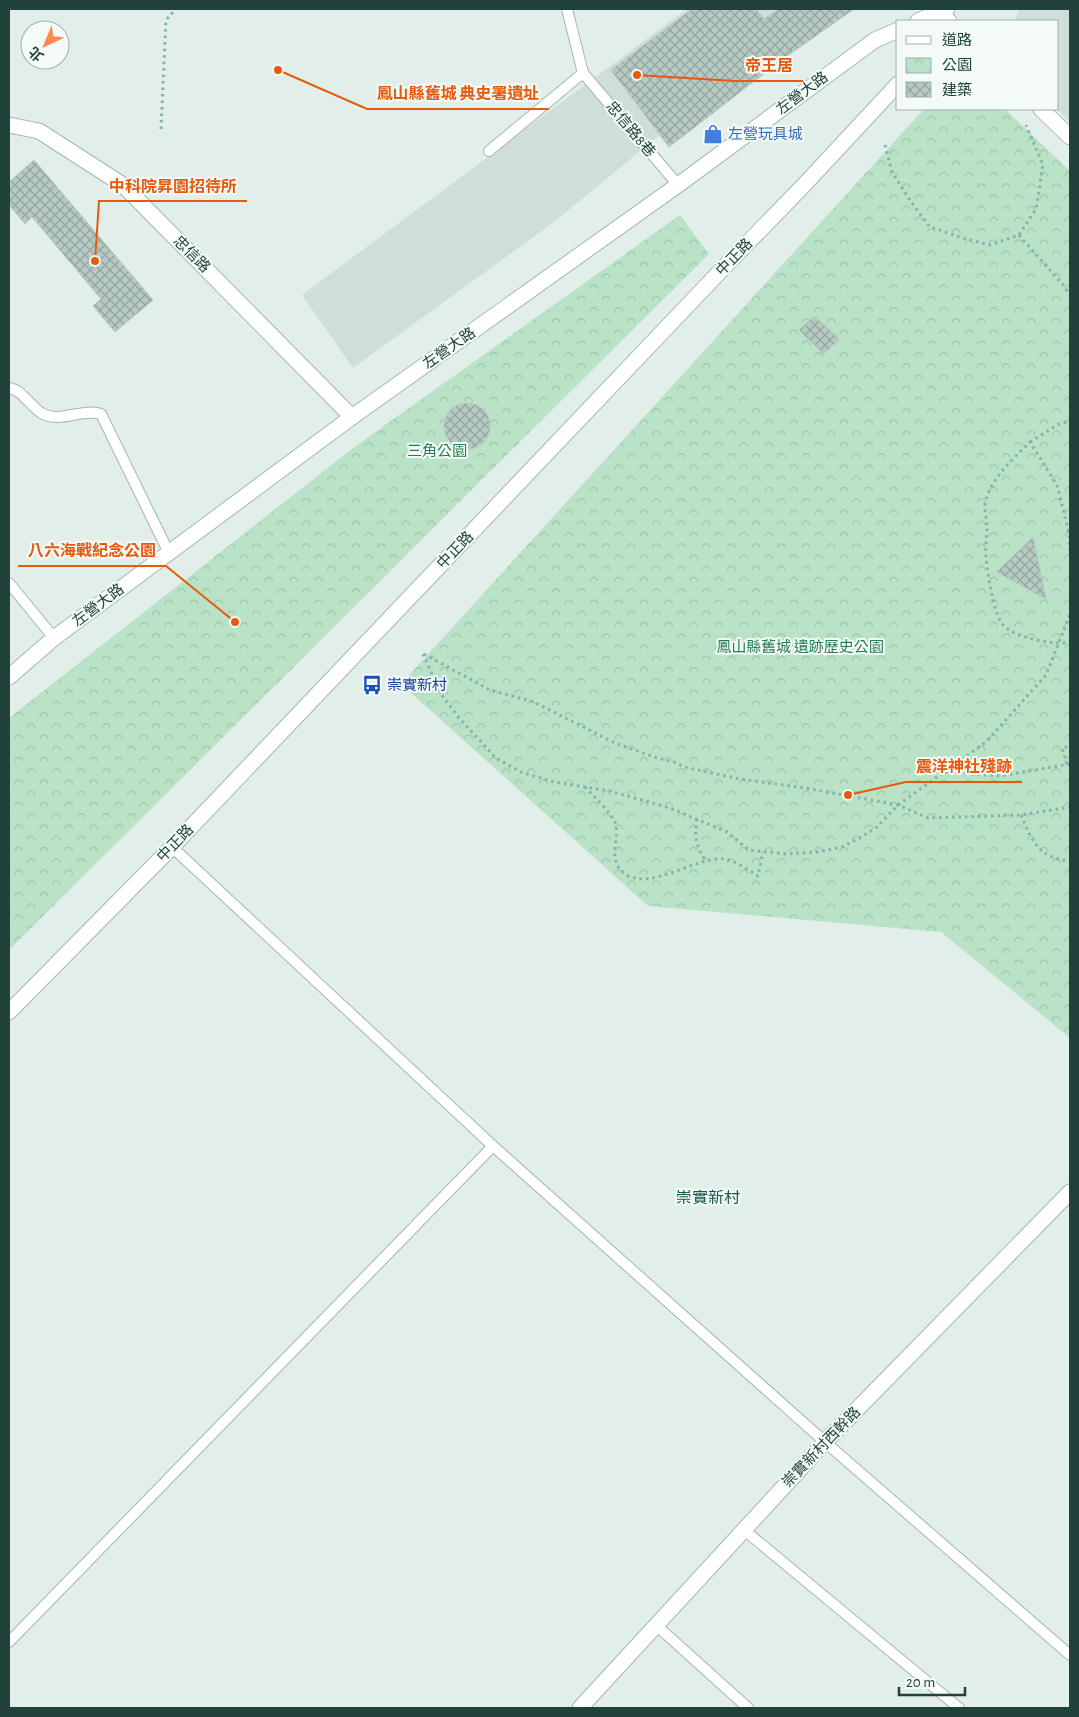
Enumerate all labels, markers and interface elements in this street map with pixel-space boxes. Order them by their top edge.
north arrow [20,20,70,70]
legend [896,20,1059,110]
text: 道路 [942,32,972,48]
text: 北 [26,44,47,64]
callout: 帝王居 [735,50,803,81]
text: 帝王居 [745,57,793,74]
text: 公園 [942,58,972,73]
street label: 左營大路 [773,69,831,117]
callout: 鳳山縣舊城 典史署遺址 [367,78,549,109]
text: 建築 [942,82,972,98]
text: 鳳山縣舊城 典史署遺址 [377,84,539,102]
street label: 忠信路8巷 [603,98,659,160]
shop icon: 左營玩具城 [702,123,724,145]
place label: 左營玩具城 [728,126,803,142]
callout: 中科院昇園招待所 [99,170,247,201]
text: 中科院昇園招待所 [109,178,237,195]
street label: 忠信路 [170,232,214,276]
street label: 中正路 [713,235,755,279]
street label: 左營大路 [420,324,478,372]
park label: 三角公園 [407,443,467,459]
street label: 中正路 [434,528,476,572]
callout: 八六海戰紀念公園 [18,535,166,566]
text: 八六海戰紀念公園 [28,542,156,559]
street label: 左營大路 [69,581,127,629]
park label: 鳳山縣舊城 遺跡歷史公園 [716,639,884,655]
bus stop icon: 崇實新村 [361,674,383,696]
place label: 崇實新村 [387,676,447,693]
callout: 震洋神社殘跡 [906,751,1022,782]
text: 震洋神社殘跡 [916,757,1012,775]
street label: 中正路 [154,821,196,865]
district label: 崇實新村 [676,1189,740,1206]
street label: 崇實新村西幹路 [778,1403,863,1490]
scale bar [899,1664,965,1696]
text: 20 m [906,1675,935,1690]

